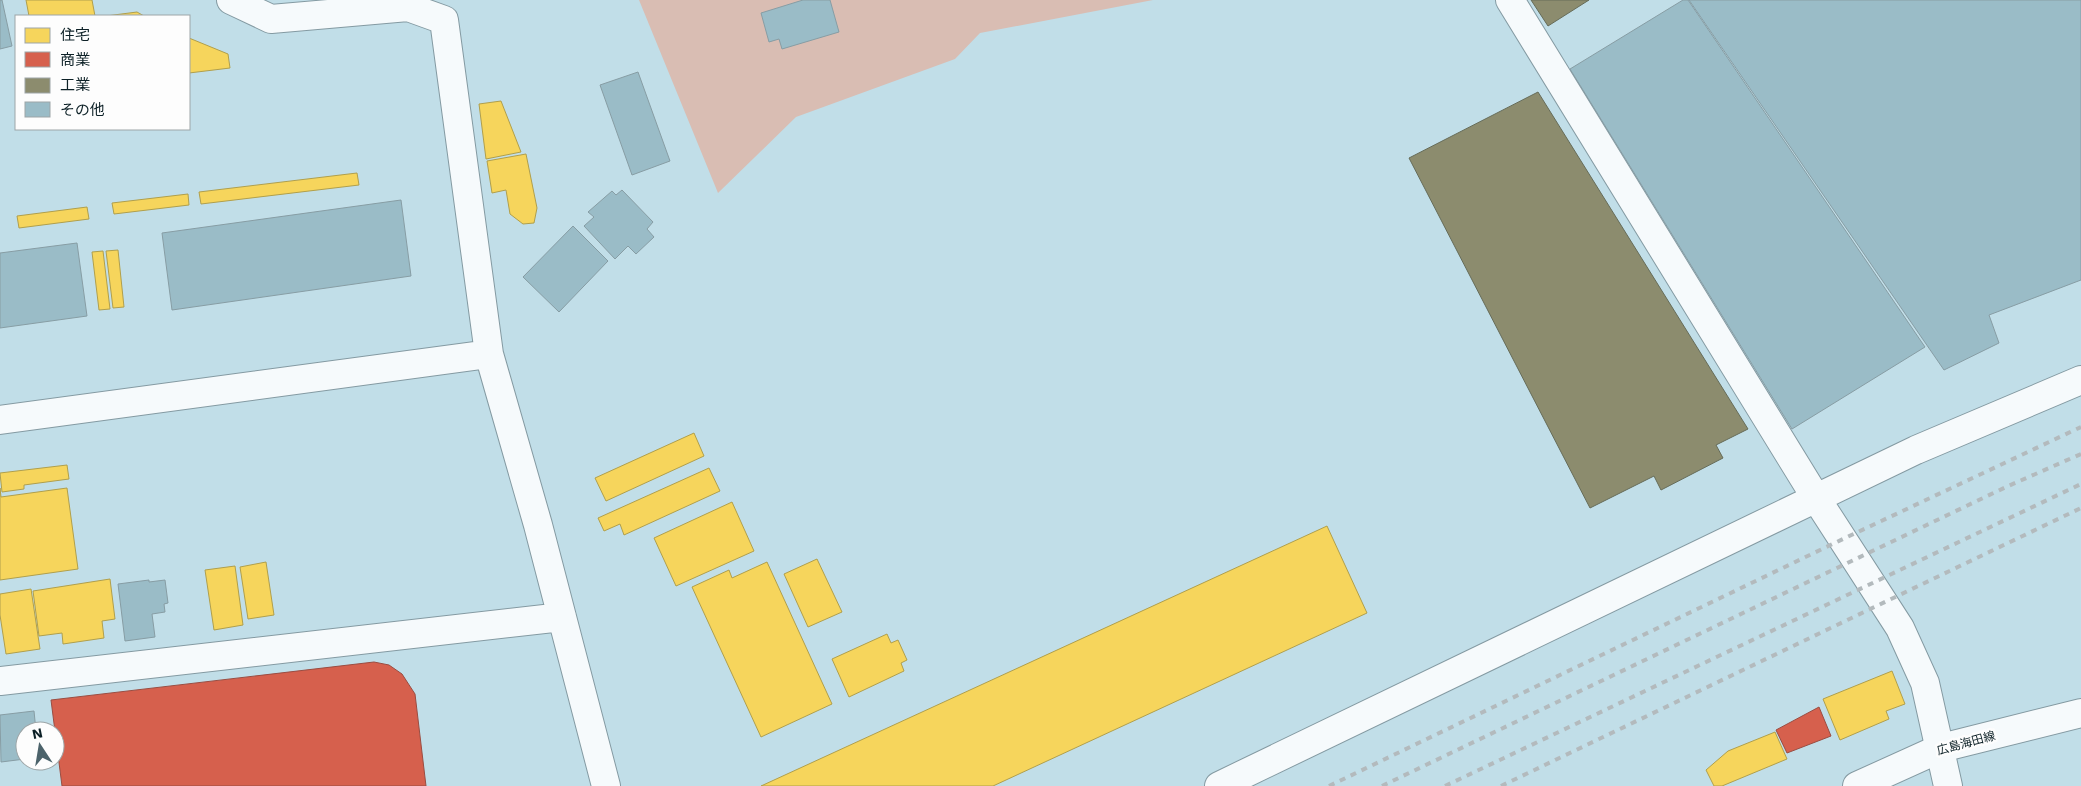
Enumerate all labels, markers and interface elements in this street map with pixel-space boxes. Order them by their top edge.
legend [15,15,190,130]
text: 住宅 [60,26,90,44]
text: 商業 [60,51,90,69]
text: 工業 [60,76,90,94]
text: その他 [60,101,105,119]
north arrow [15,721,65,771]
text: N [31,724,44,742]
street label: 広島海田線 [1935,728,1997,758]

